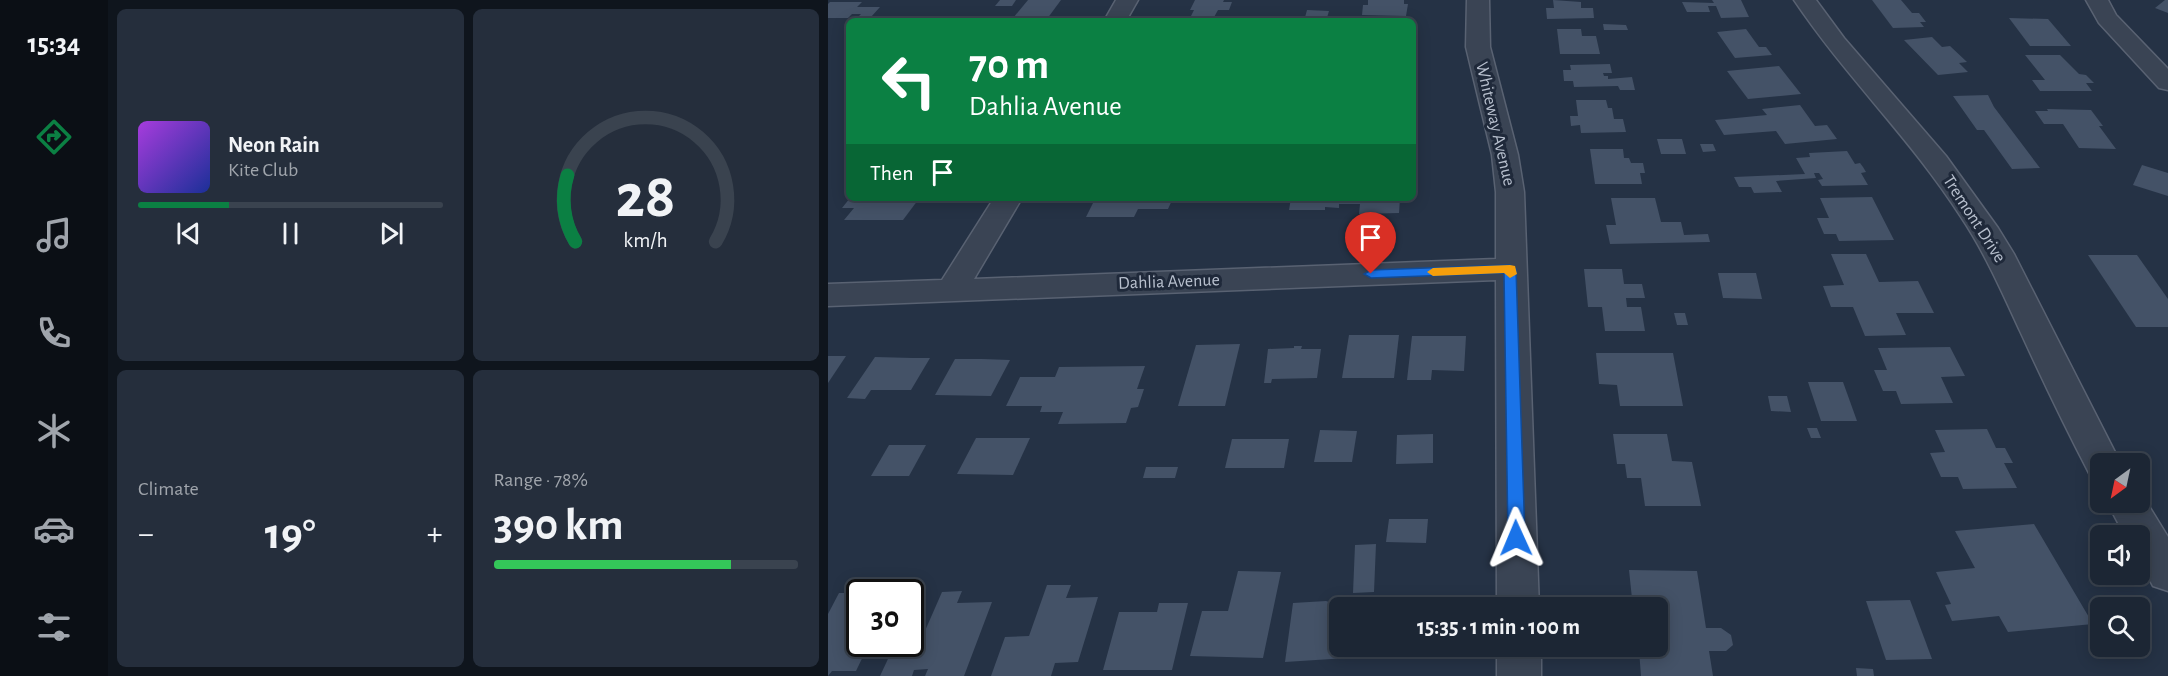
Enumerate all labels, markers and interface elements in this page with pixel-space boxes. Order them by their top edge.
text: 15:34 [28,30,80,57]
icon: left [870,42,948,120]
text: 70 m [969,44,1049,86]
street label: Whiteway Avenue [1472,60,1518,188]
text: Dahlia Avenue [969,93,1122,120]
icon: directions [33,116,75,158]
text: Neon Rain [228,134,320,156]
icon: arrive [926,156,959,189]
text: Kite Club [228,160,298,180]
text: Then [870,162,914,184]
text: 28 [616,166,676,228]
street label: Tremont Drive [1939,172,2009,266]
pin [1345,212,1396,274]
icon: music [33,214,75,256]
icon: previous [172,217,205,250]
icon: pause [274,217,307,250]
icon: next [375,217,408,250]
icon: arrive [1354,221,1387,254]
text: km/h [624,231,668,252]
street label: Dahlia Avenue [1118,271,1220,293]
icon: phone [33,312,75,354]
icon: climate [33,410,75,452]
north arrow [2090,453,2150,513]
map controls [2090,453,2150,657]
text: Range · 78% [494,470,588,490]
text: Climate [138,479,199,499]
text: 390 km [494,503,623,548]
position arrow [1484,506,1548,570]
icon: car [33,508,75,550]
text: 19° [265,512,316,557]
text: − [138,518,154,551]
text: + [427,518,443,551]
button: sound [2090,525,2150,585]
speed limit sign: 30 [846,579,924,657]
button: search [2090,597,2150,657]
icon: filters [33,606,75,648]
text: 15:35 · 1 min · 100 m [1417,616,1580,638]

